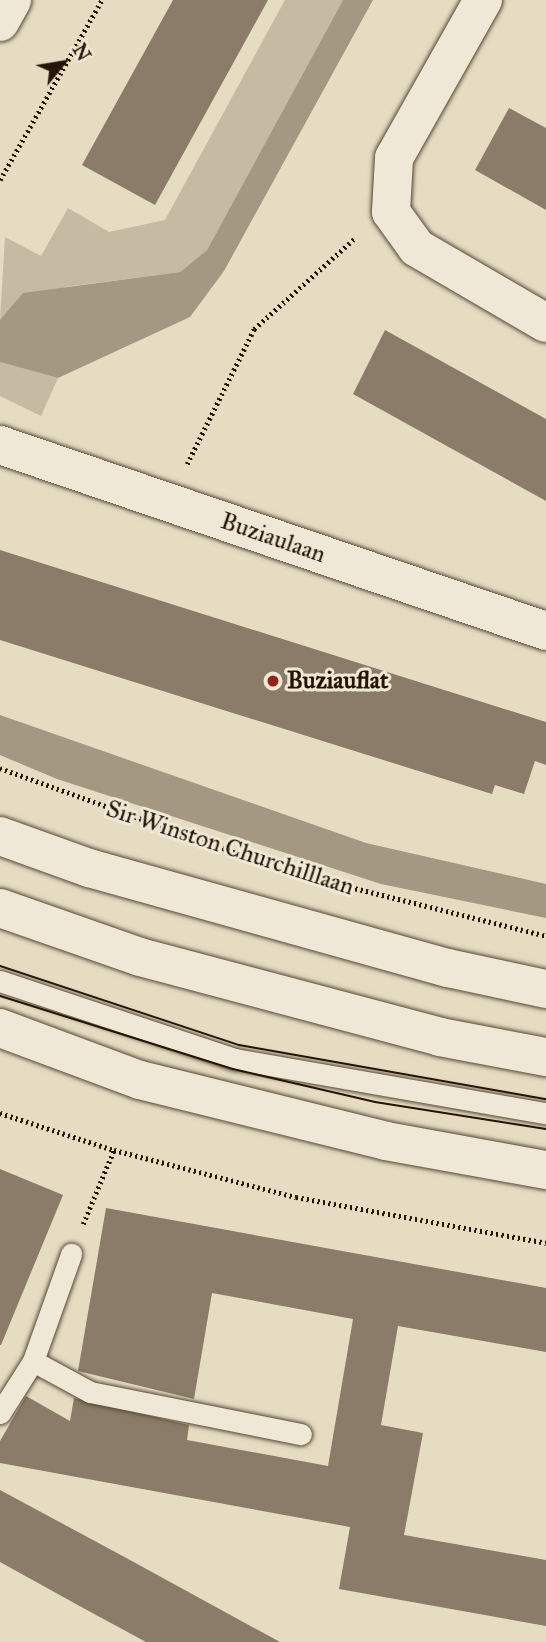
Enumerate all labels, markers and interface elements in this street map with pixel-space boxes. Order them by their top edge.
north arrow [28,28,98,98]
text: N [68,40,96,65]
street label: Buziaulaan [217,507,329,569]
place label: Buziauflat [287,667,388,695]
marker: Buziauflat [265,673,281,689]
street label: Sir Winston Churchilllaan [103,794,357,902]

